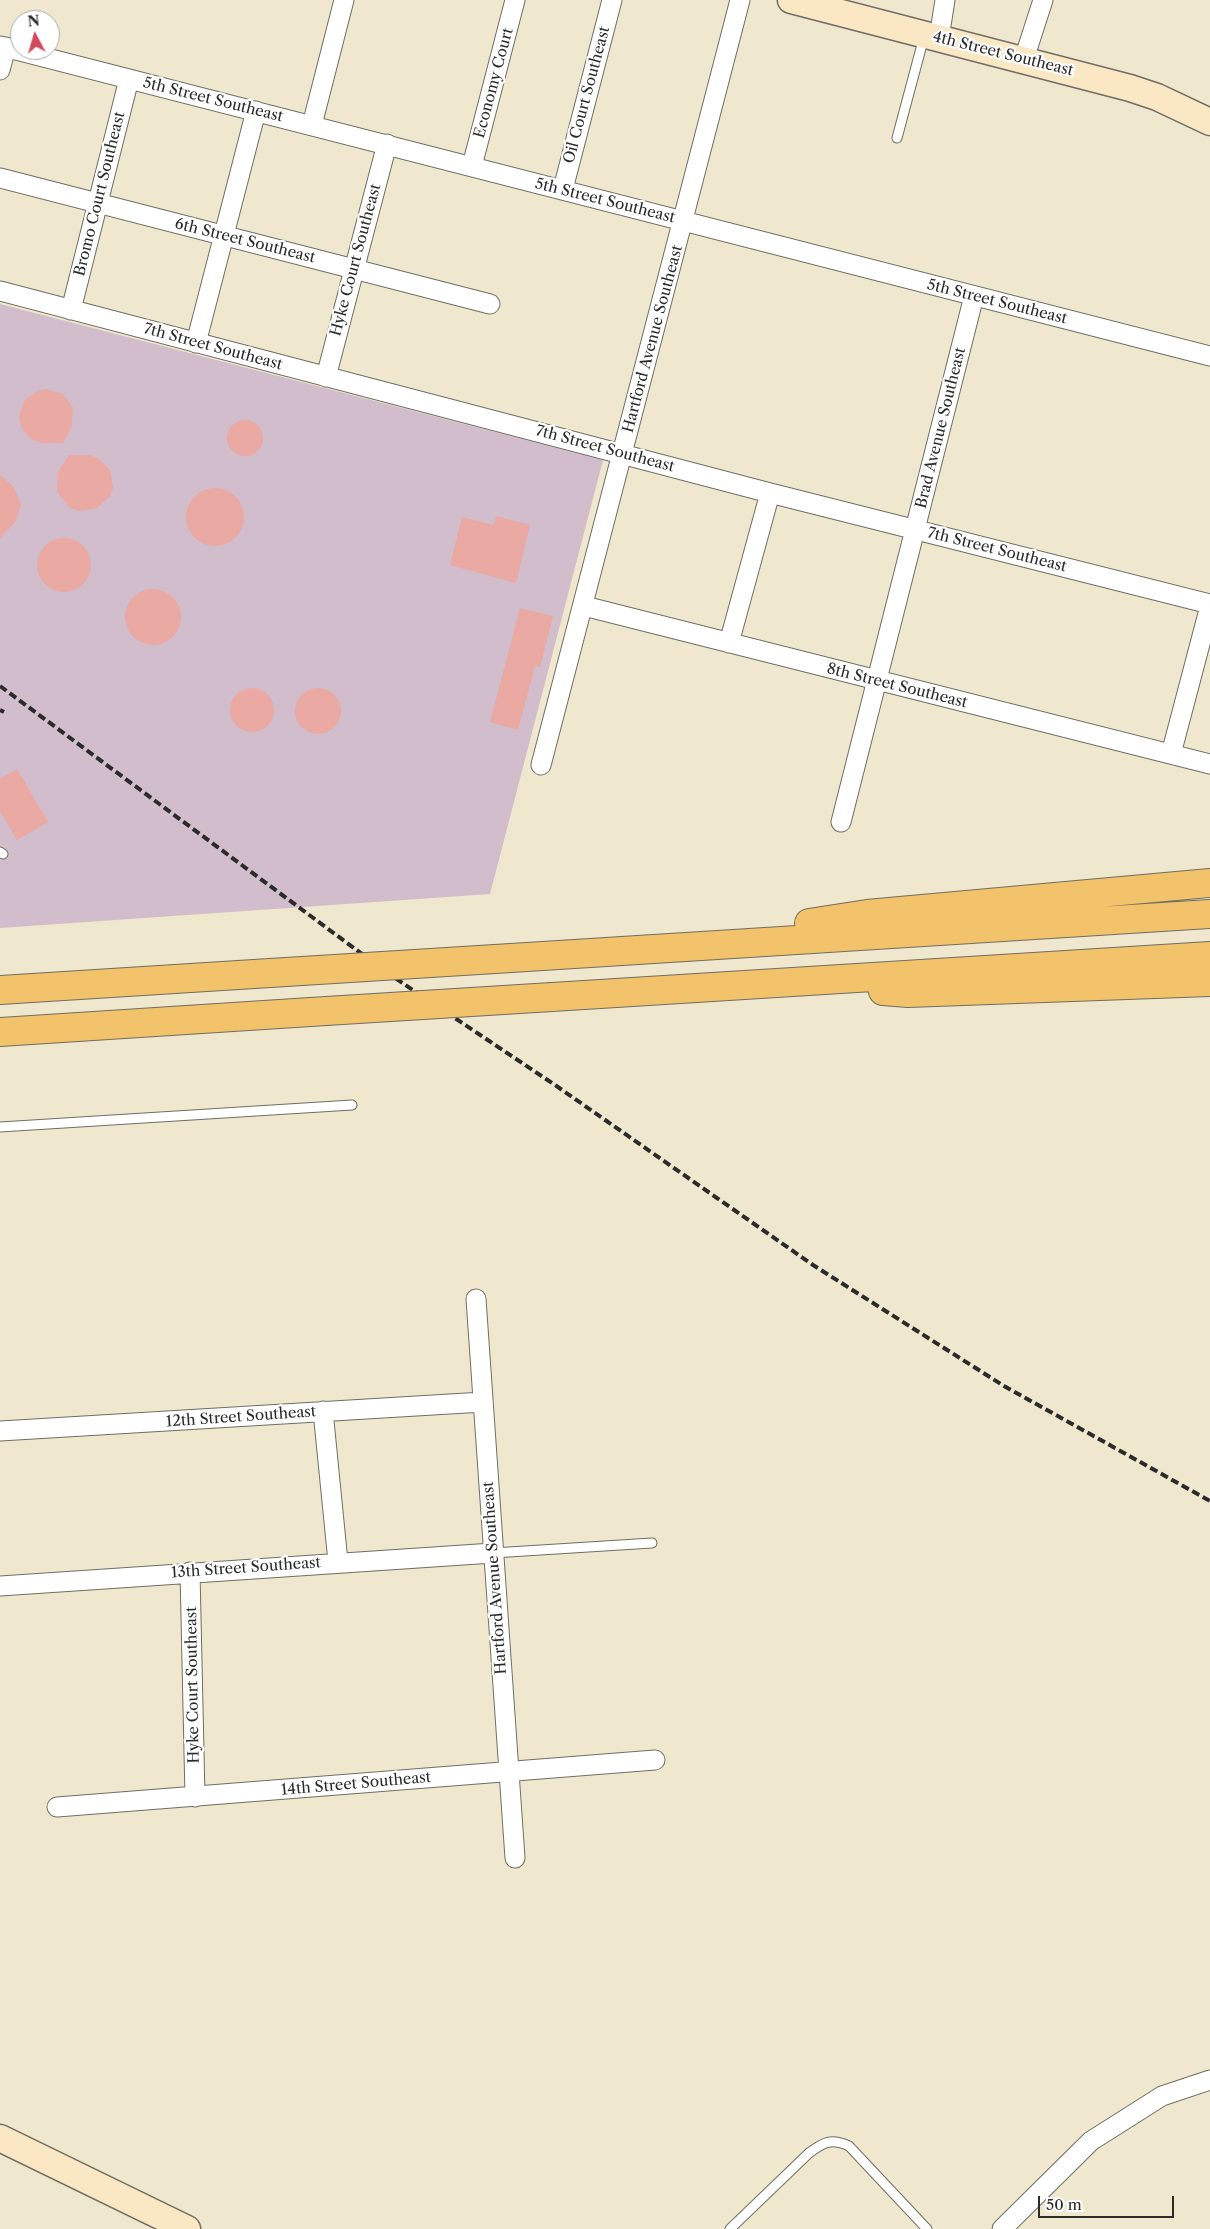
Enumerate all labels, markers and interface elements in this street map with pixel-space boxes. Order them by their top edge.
north arrow [10,10,60,60]
text: N [27,11,41,31]
street label: Oil Court Southeast [560,24,614,166]
street label: Economy Court [471,26,517,140]
street label: 4th Street Southeast [931,28,1075,80]
street label: 5th Street Southeast [141,74,285,126]
street label: Bromo Court Southeast [71,110,129,278]
street label: 5th Street Southeast [533,175,677,227]
street label: Hyke Court Southeast [327,182,385,338]
street label: 6th Street Southeast [173,215,317,267]
street label: Hartford Avenue Southeast [619,243,687,435]
street label: 5th Street Southeast [925,276,1069,328]
street label: 7th Street Southeast [142,320,284,374]
street label: Brad Avenue Southeast [912,346,970,510]
street label: 7th Street Southeast [534,422,676,476]
street label: 7th Street Southeast [926,524,1068,576]
street label: 8th Street Southeast [825,660,969,712]
street label: 12th Street Southeast [165,1403,317,1431]
street label: Hartford Avenue Southeast [479,1481,511,1675]
street label: 13th Street Southeast [171,1554,321,1582]
street label: Hyke Court Southeast [183,1606,203,1764]
street label: 14th Street Southeast [280,1768,432,1800]
scale bar [1040,2186,1176,2218]
text: 50 m [1046,2195,1082,2214]

